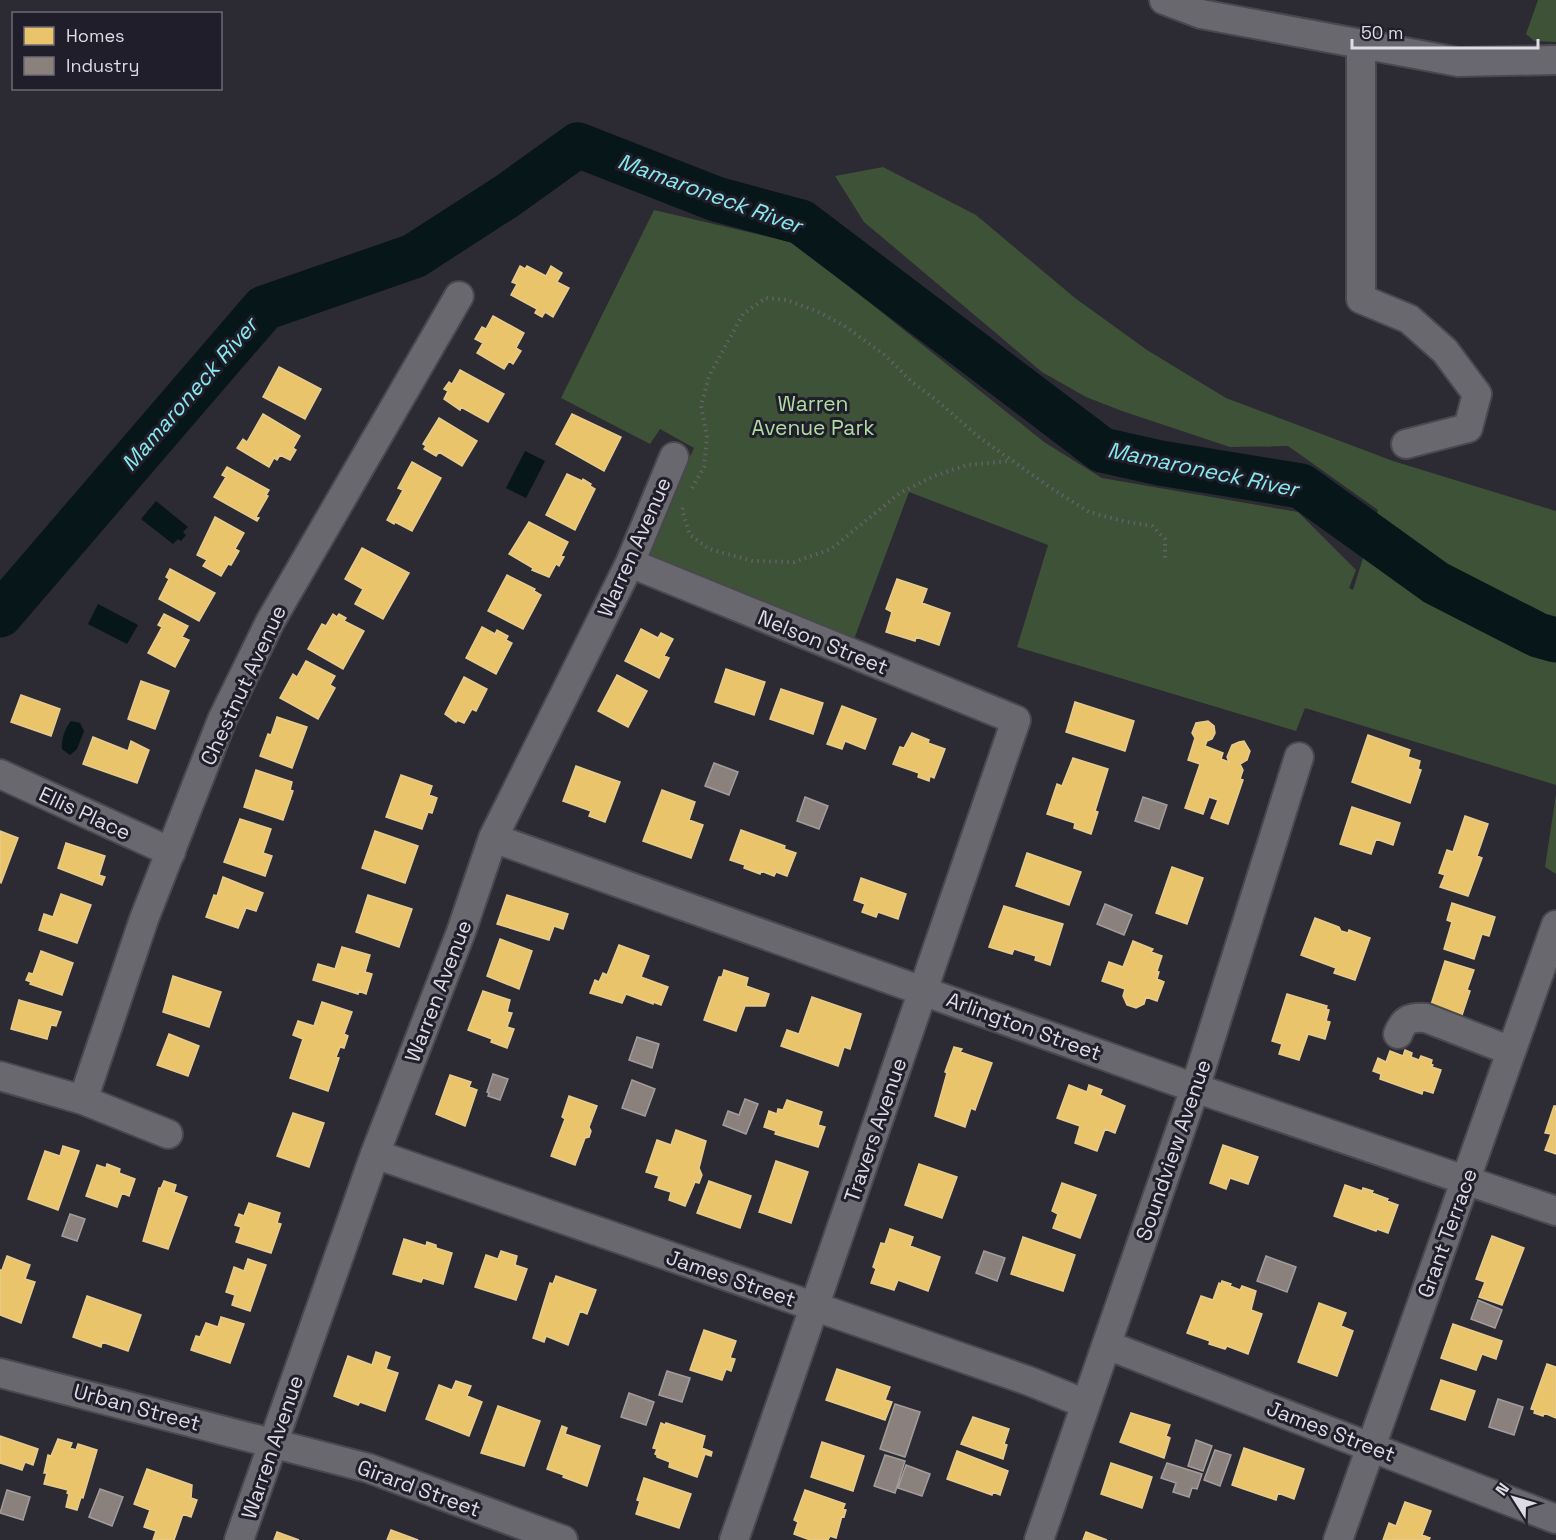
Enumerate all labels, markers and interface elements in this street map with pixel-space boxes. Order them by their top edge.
legend [12,12,222,90]
scale bar [1352,12,1538,50]
text: 50 m [1361,21,1403,44]
text: Homes [66,24,125,47]
text: Industry [66,54,139,77]
water label: Mamaroneck River [614,147,808,240]
water label: Mamaroneck River [115,310,265,476]
park label: Warren Avenue Park [751,390,875,441]
water label: Mamaroneck River [1105,435,1303,503]
street label: Warren Avenue [591,473,677,621]
street label: Chestnut Avenue [194,601,292,769]
street label: Nelson Street [754,604,892,680]
street label: Ellis Place [35,780,135,846]
street label: Warren Avenue [398,916,478,1066]
street label: Arlington Street [943,986,1105,1066]
street label: Travers Avenue [838,1054,912,1206]
street label: Soundview Avenue [1129,1056,1217,1244]
street label: Grant Terrace [1411,1165,1483,1301]
street label: James Street [663,1243,799,1313]
street label: Warren Avenue [235,1372,309,1522]
street label: Urban Street [71,1377,203,1437]
street label: James Street [1263,1394,1399,1468]
street label: Girard Street [354,1453,484,1523]
north arrow [1484,1468,1544,1528]
text: N [1491,1479,1514,1500]

